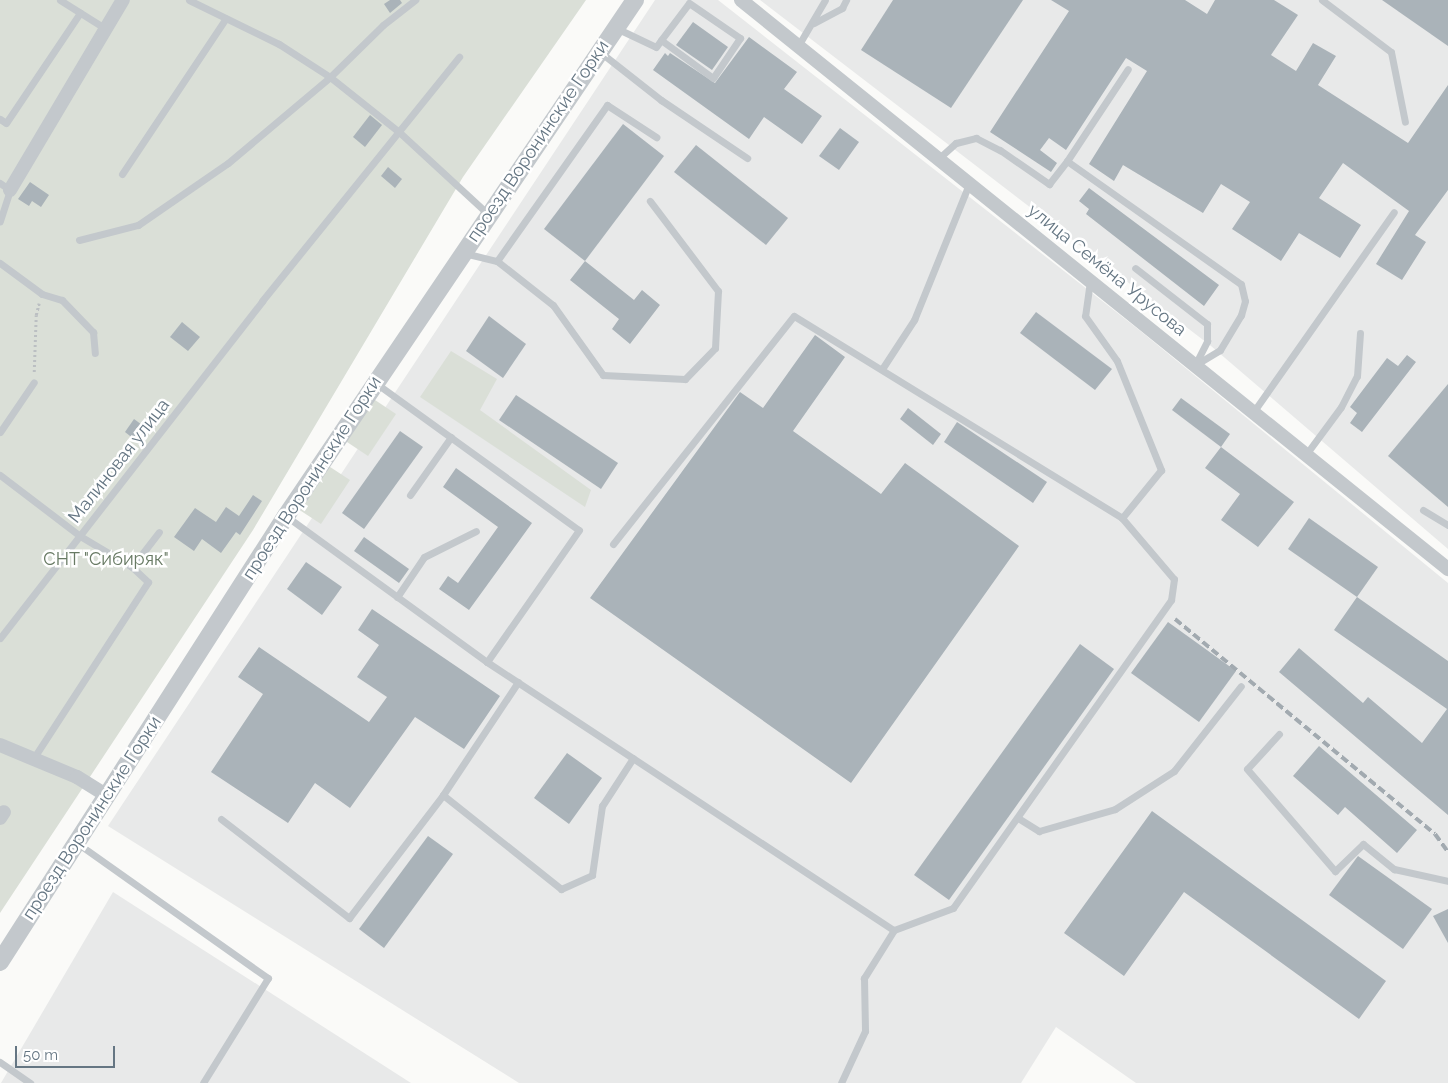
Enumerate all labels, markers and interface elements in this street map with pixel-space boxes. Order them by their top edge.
street label: проезд Воронинские Горки [462,36,614,246]
street label: улица Семёна Урусова [1023,199,1191,341]
street label: проезд Воронинские Горки [238,372,386,584]
street label: Малиновая улица [64,394,174,528]
park label: СНТ "Сибиряк" [43,548,169,570]
street label: проезд Воронинские Горки [18,712,166,924]
scale bar [18,1036,118,1068]
text: 50 m [23,1046,58,1064]

